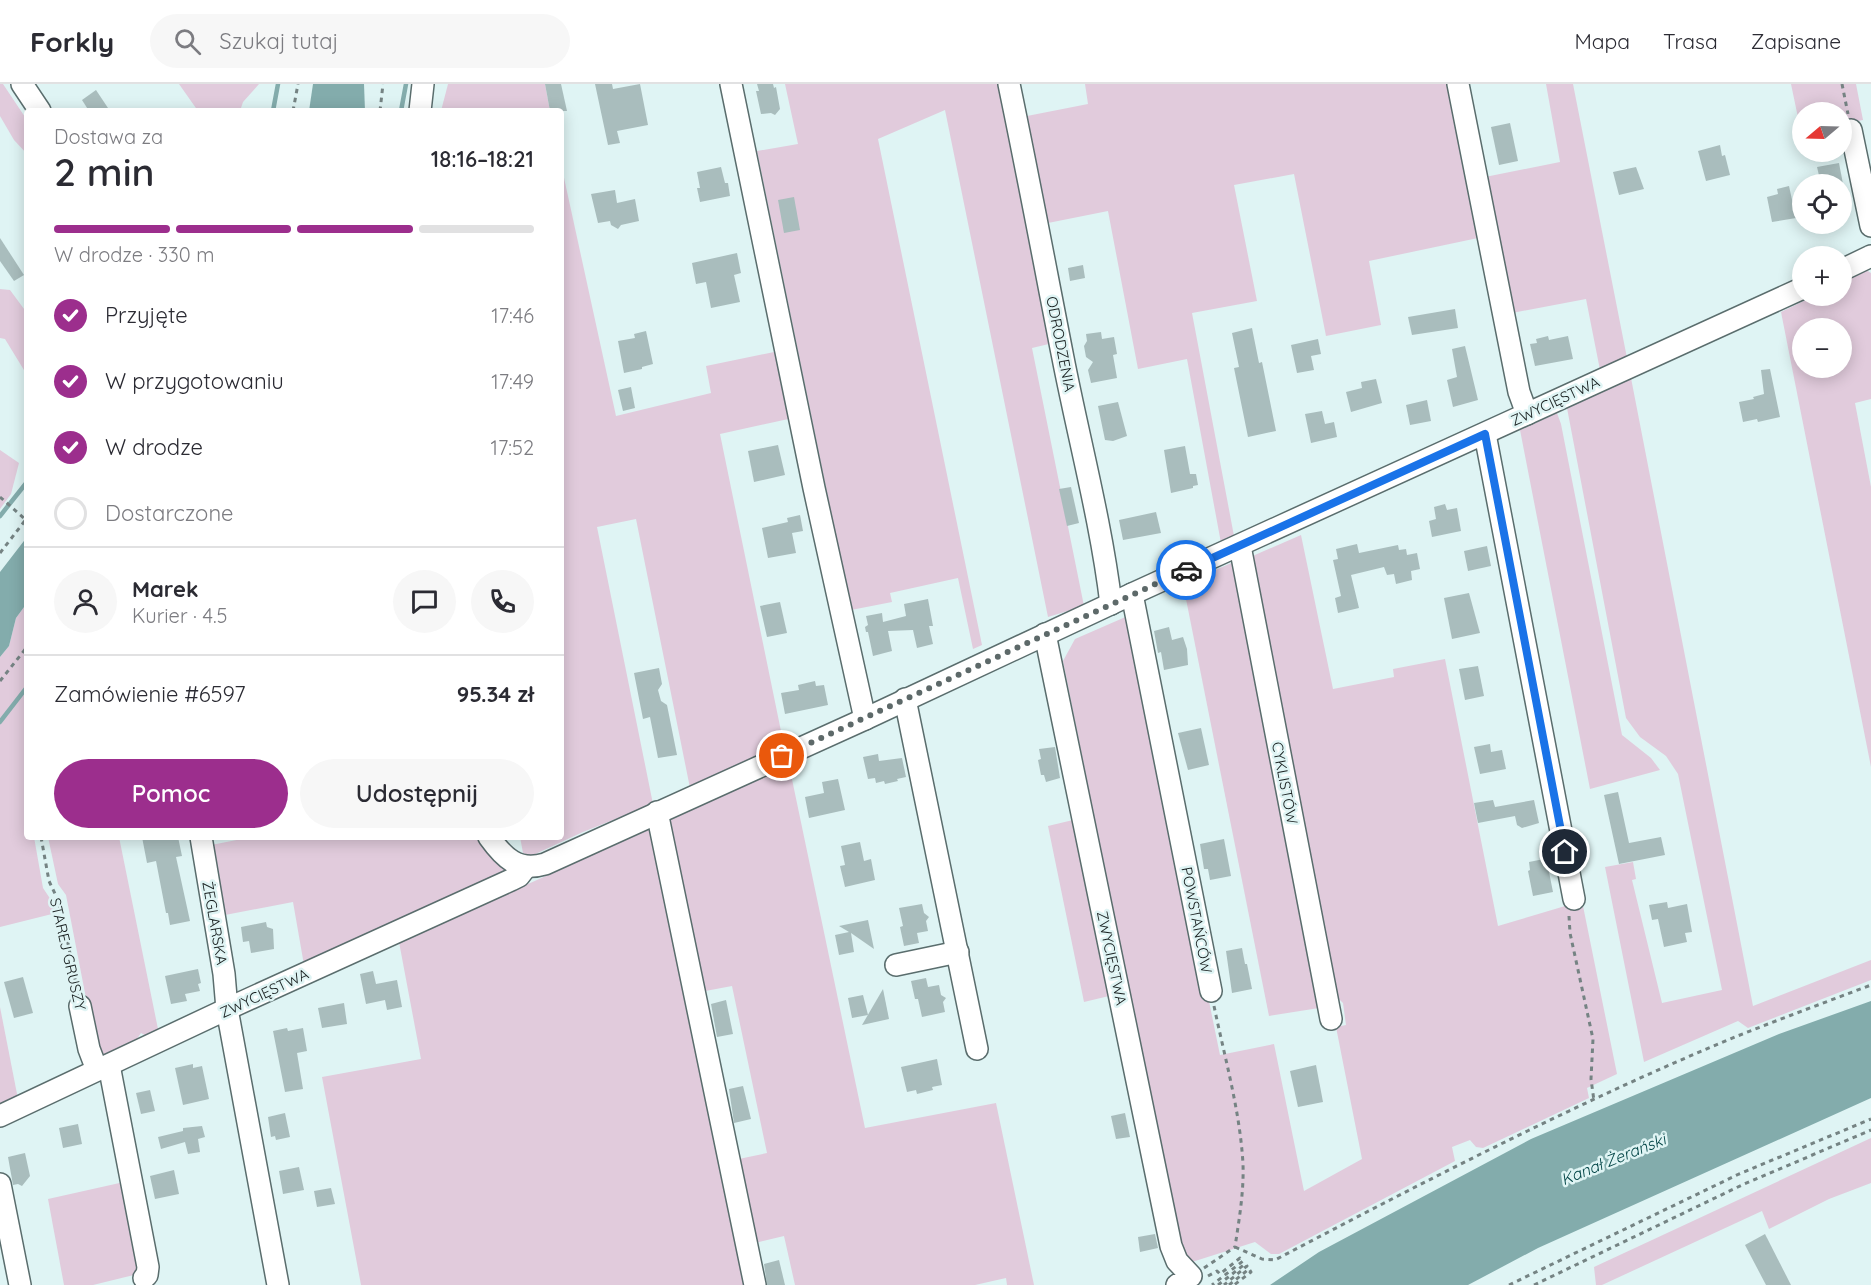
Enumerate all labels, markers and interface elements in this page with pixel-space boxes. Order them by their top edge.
search box [150,14,570,68]
text: Forkly [30,24,114,59]
icon: search [171,25,204,58]
text: Szukaj tutaj [219,27,338,55]
text: Mapa [1575,28,1630,54]
text: Trasa [1663,28,1718,54]
text: Zapisane [1751,28,1841,54]
north arrow [1792,102,1852,162]
map controls [1792,102,1852,378]
text: Dostawa za [54,124,163,149]
text: 18:16–18:21 [431,145,534,173]
text: 2 min [54,147,155,196]
button: locate [1792,174,1852,234]
text: W drodze · 330 m [54,242,214,267]
button: + [1792,246,1852,306]
street label: ODRODZENIA [1042,295,1080,394]
icon: check [54,299,87,332]
text: Przyjęte [105,301,188,329]
text: 17:46 [491,303,534,328]
button: − [1792,318,1852,378]
icon: check [54,365,87,398]
text: W przygotowaniu [105,367,284,395]
text: 17:49 [491,369,534,394]
street label: ZWYCIĘSTWA [1508,372,1603,430]
icon: check [54,431,87,464]
text: W drodze [105,433,203,461]
text: 17:52 [491,435,534,460]
text: Dostarczone [105,499,234,527]
courier [1156,540,1216,600]
icon: car [1170,554,1203,587]
button: person [54,570,117,633]
button: chat [393,570,456,633]
button: phone [471,570,534,633]
text: Marek [132,575,198,603]
text: Kurier · 4.5 [132,603,228,628]
text: Zamówienie #6597 [54,680,246,708]
text: 95.34 zł [457,680,534,708]
pin [756,730,807,781]
icon: bag [765,739,798,772]
street label: CYKLISTÓW [1268,740,1302,826]
button: Pomoc [54,759,288,828]
button: Udostępnij [300,759,534,828]
pin [1539,826,1590,877]
icon: home [1548,835,1581,868]
street label: POWSTAŃCÓW [1177,865,1217,975]
street label: ŻEGLARSKA [198,880,232,967]
street label: STAREJ GRUSZY [46,896,90,1013]
street label: ZWYCIĘSTWA [1093,909,1131,1007]
street label: ZWYCIĘSTWA [217,964,312,1022]
water label: Kanał Żerański [1558,1128,1670,1189]

